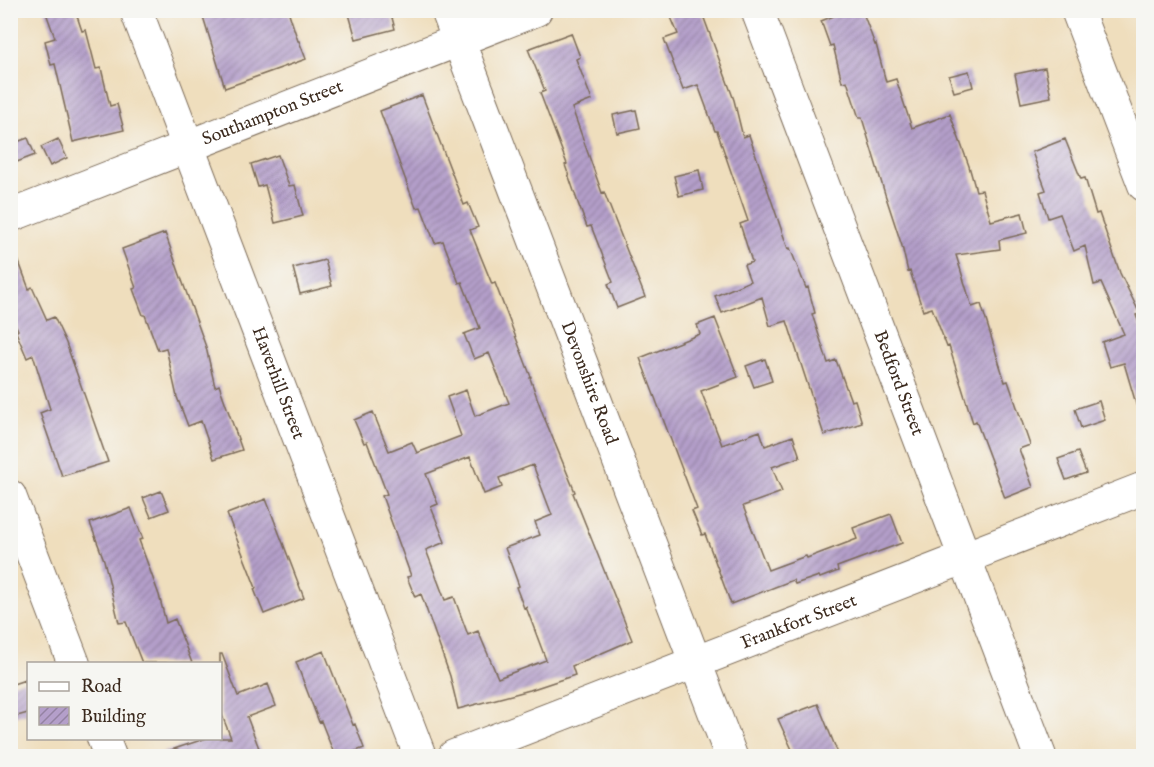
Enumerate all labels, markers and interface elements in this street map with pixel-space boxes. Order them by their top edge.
street label: Southampton Street [199,75,346,151]
street label: Devonshire Road [555,318,623,448]
street label: Haverhill Street [246,323,310,442]
street label: Bedford Street [868,327,929,439]
street label: Frankfort Street [738,589,860,655]
legend [27,662,222,740]
text: Road [81,676,122,699]
text: Building [81,706,146,729]

